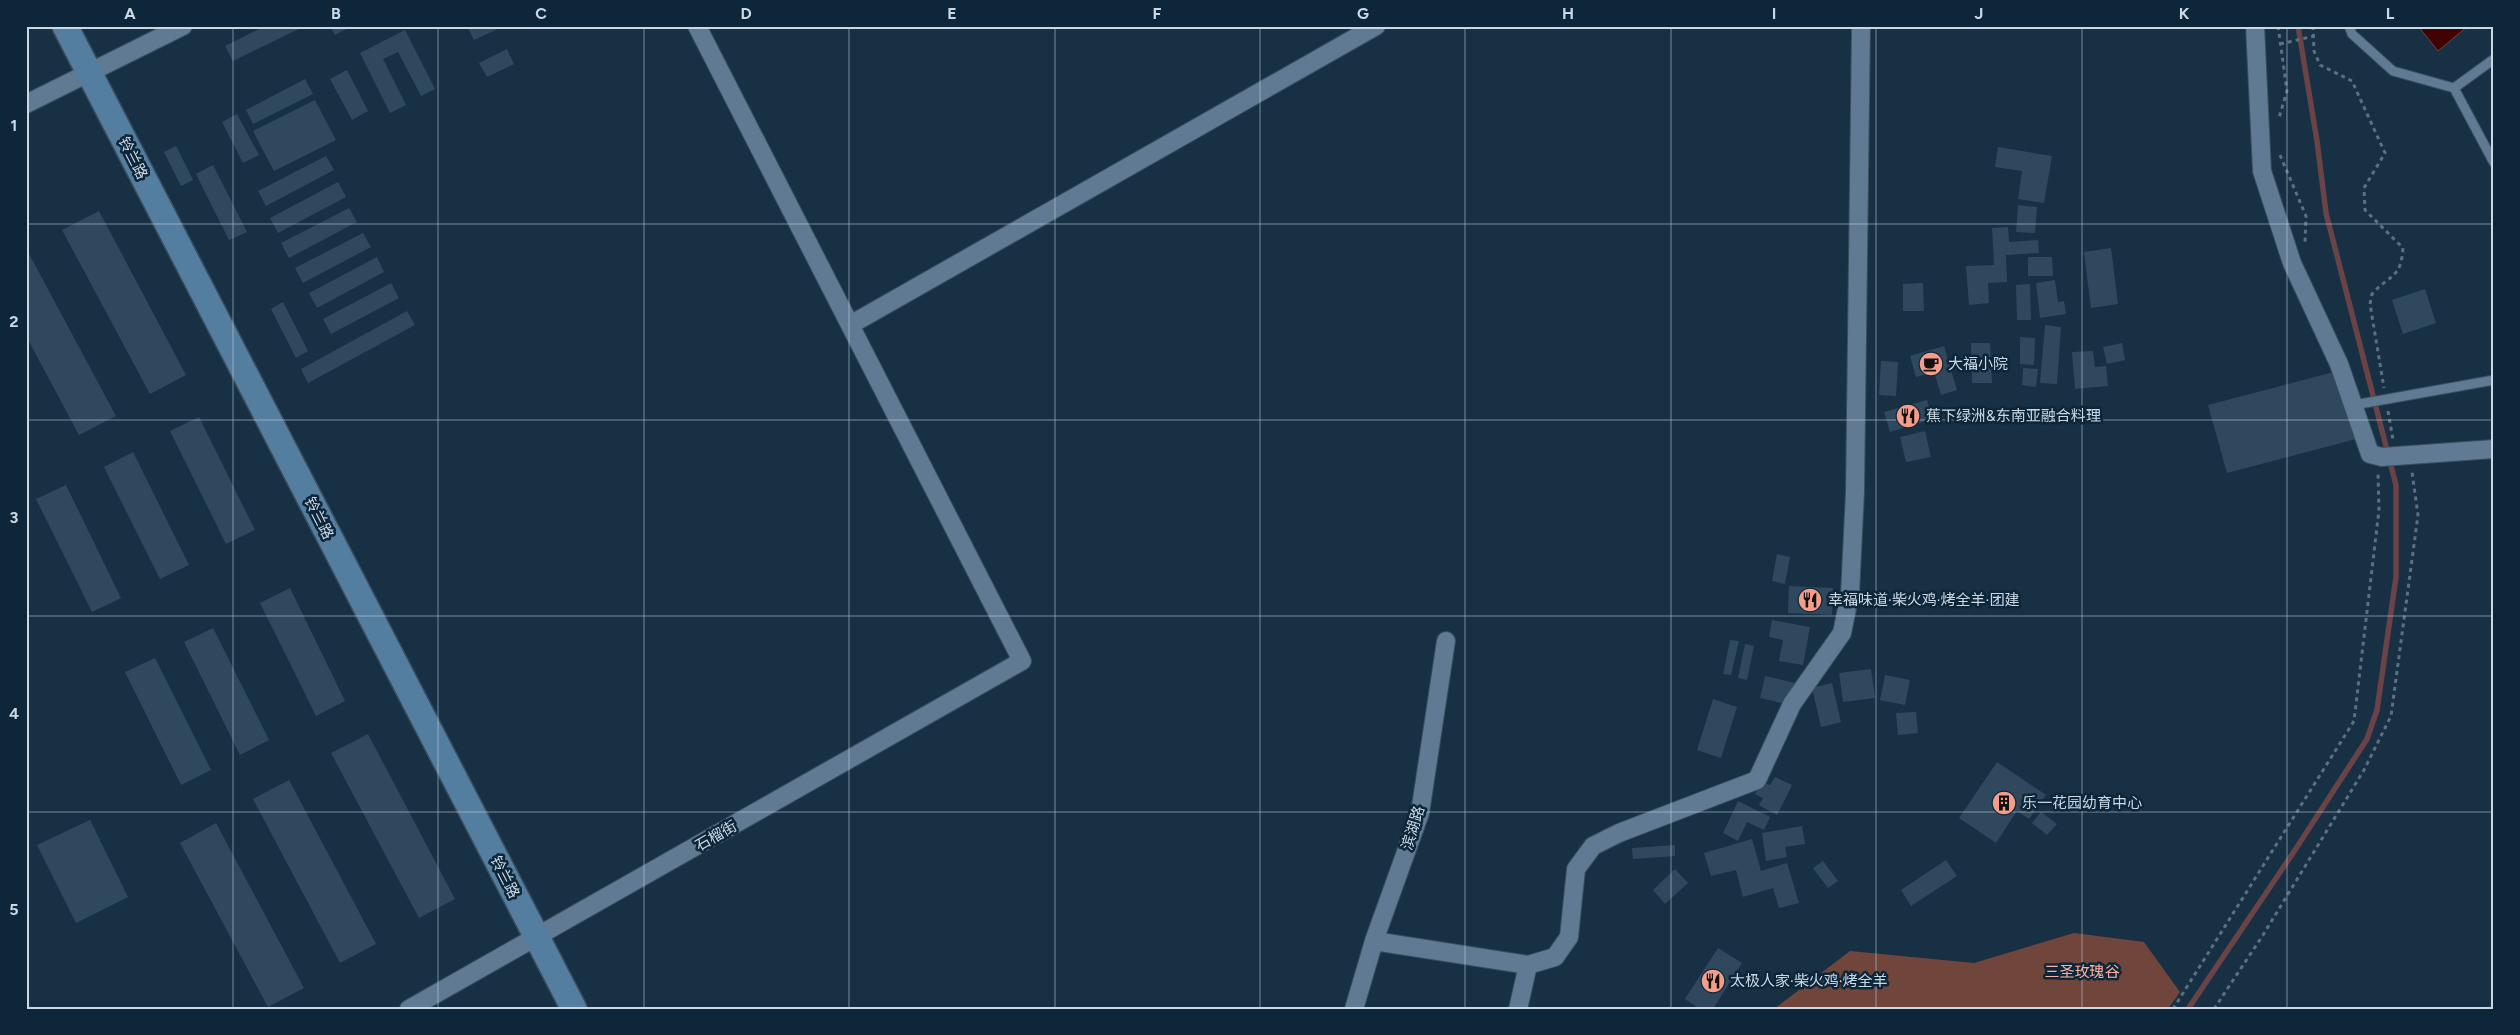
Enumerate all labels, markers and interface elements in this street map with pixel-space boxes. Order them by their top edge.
text: A [124,4,136,23]
text: B [331,4,341,23]
text: C [535,4,547,23]
text: D [740,4,752,23]
text: E [947,4,957,23]
text: F [1153,4,1162,23]
text: G [1357,4,1369,23]
text: H [1562,4,1574,23]
text: I [1772,4,1776,23]
text: J [1975,4,1983,23]
text: K [2179,4,2190,23]
text: L [2386,4,2395,23]
text: 1 [11,116,17,135]
street label: 铃兰路 [115,134,151,182]
text: 2 [9,312,19,331]
cafe icon: 大福小院 [1918,351,1944,377]
place label: 大福小院 [1948,355,2008,373]
restaurant icon: 蕉下绿洲&东南亚融合料理 [1895,403,1921,429]
place label: 蕉下绿洲&东南亚融合料理 [1926,407,2101,425]
street label: 铃兰路 [301,494,337,542]
text: 3 [10,508,19,527]
restaurant icon: 幸福味道·柴火鸡·烤全羊·团建 [1797,587,1823,613]
place label: 幸福味道·柴火鸡·烤全羊·团建 [1828,591,2019,609]
text: 4 [9,704,19,723]
building icon: 乐一花园幼育中心 [1991,790,2017,816]
place label: 乐一花园幼育中心 [2022,794,2142,812]
street label: 滨湖路 [1398,804,1428,852]
street label: 石榴街 [692,817,740,855]
street label: 铃兰路 [487,853,523,901]
text: 5 [9,900,19,919]
park label: 三圣玫瑰谷 [2044,963,2120,981]
restaurant icon: 太极人家·柴火鸡·烤全羊 [1700,968,1726,994]
place label: 太极人家·柴火鸡·烤全羊 [1730,972,1888,990]

